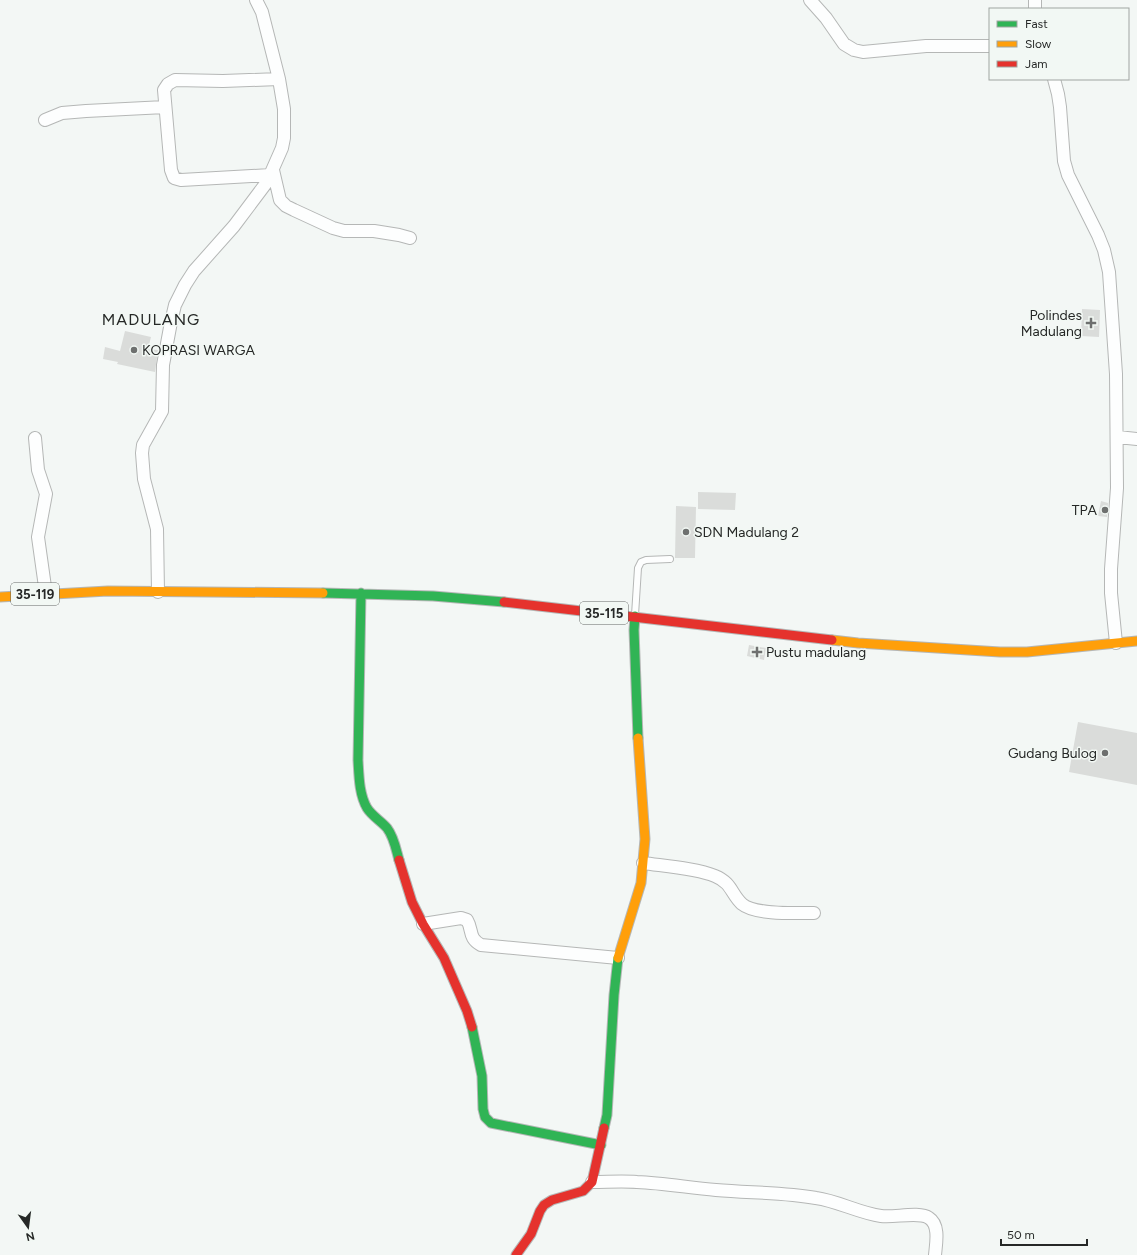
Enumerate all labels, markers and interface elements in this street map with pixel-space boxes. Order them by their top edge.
legend [989,8,1129,80]
text: Fast [1025,17,1048,31]
text: Slow [1025,37,1052,51]
text: Jam [1025,57,1048,71]
place label: Polindes Madulang [1021,307,1082,340]
district label: MADULANG [102,310,200,329]
marker: Polindes Madulang [1085,317,1097,329]
place label: KOPRASI WARGA [142,342,255,359]
marker: KOPRASI WARGA [129,345,139,355]
place label: TPA [1072,502,1098,519]
marker: TPA [1100,505,1110,515]
place label: SDN Madulang 2 [694,524,799,541]
marker: SDN Madulang 2 [681,527,691,537]
road number: 35-119 [11,583,59,605]
road number: 35-115 [580,602,628,624]
place label: Pustu madulang [766,644,866,661]
marker: Pustu madulang [751,646,763,658]
place label: Gudang Bulog [1008,745,1097,762]
marker: Gudang Bulog [1100,748,1110,758]
north arrow [8,1207,48,1247]
scale bar [1001,1221,1087,1247]
text: 50 m [1007,1228,1035,1242]
text: N [25,1229,36,1244]

